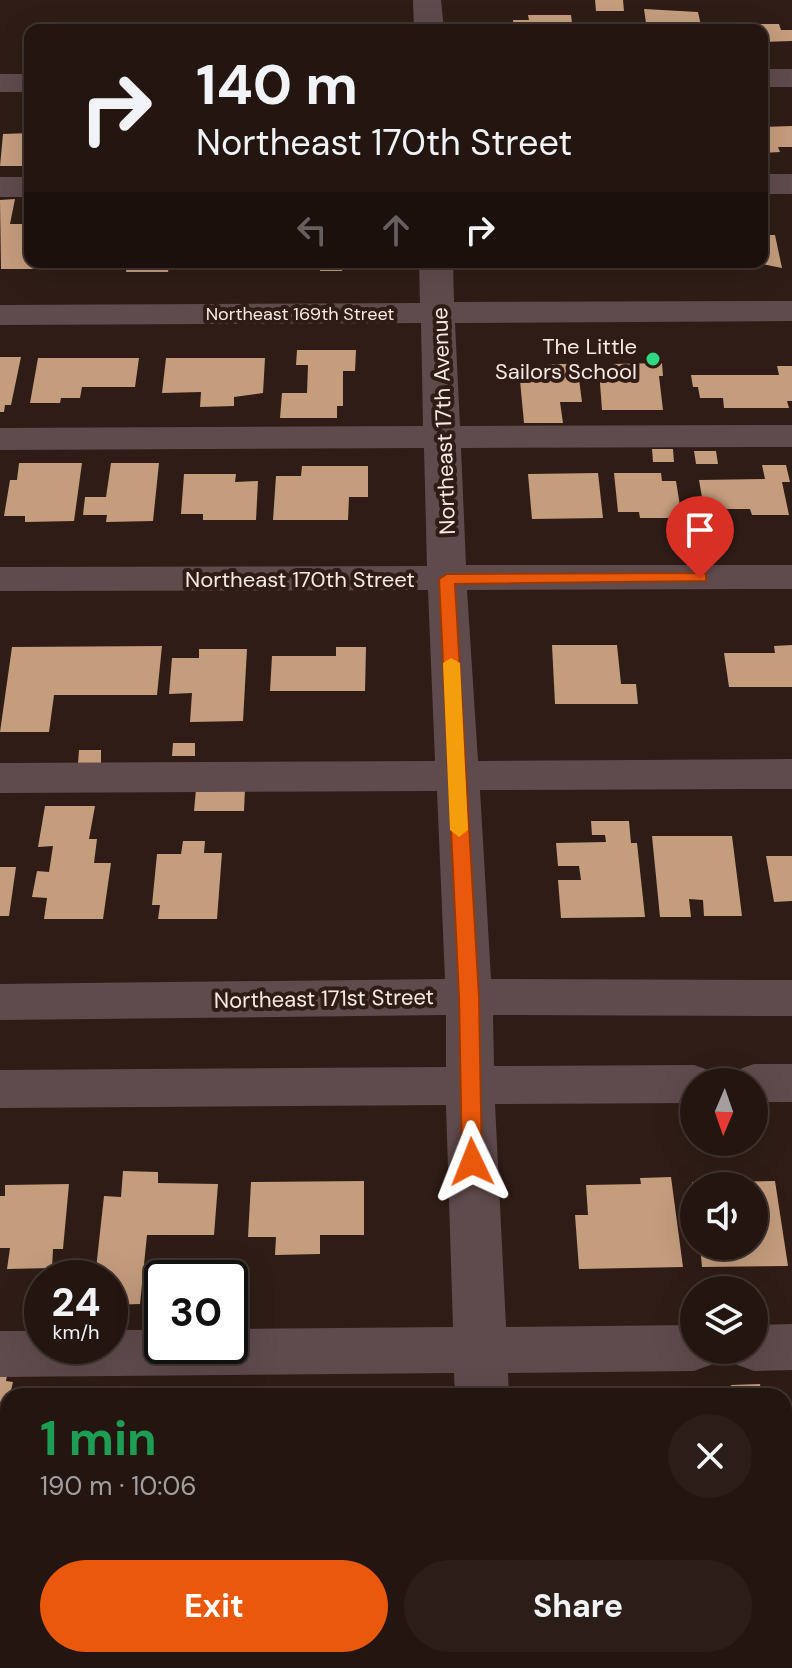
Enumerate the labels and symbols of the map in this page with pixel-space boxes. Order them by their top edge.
street label: Northeast 169th Street [206,302,394,326]
street label: Northeast 17th Avenue [425,307,462,535]
place label: The Little Sailors School [495,332,637,386]
marker: The Little Sailors School [644,350,662,368]
pin [666,496,734,578]
street label: Northeast 170th Street [185,565,415,594]
street label: Northeast 171st Street [214,982,434,1015]
north arrow [680,1068,768,1156]
position arrow [430,1120,514,1204]
speed limit sign: 30 [144,1260,248,1364]

